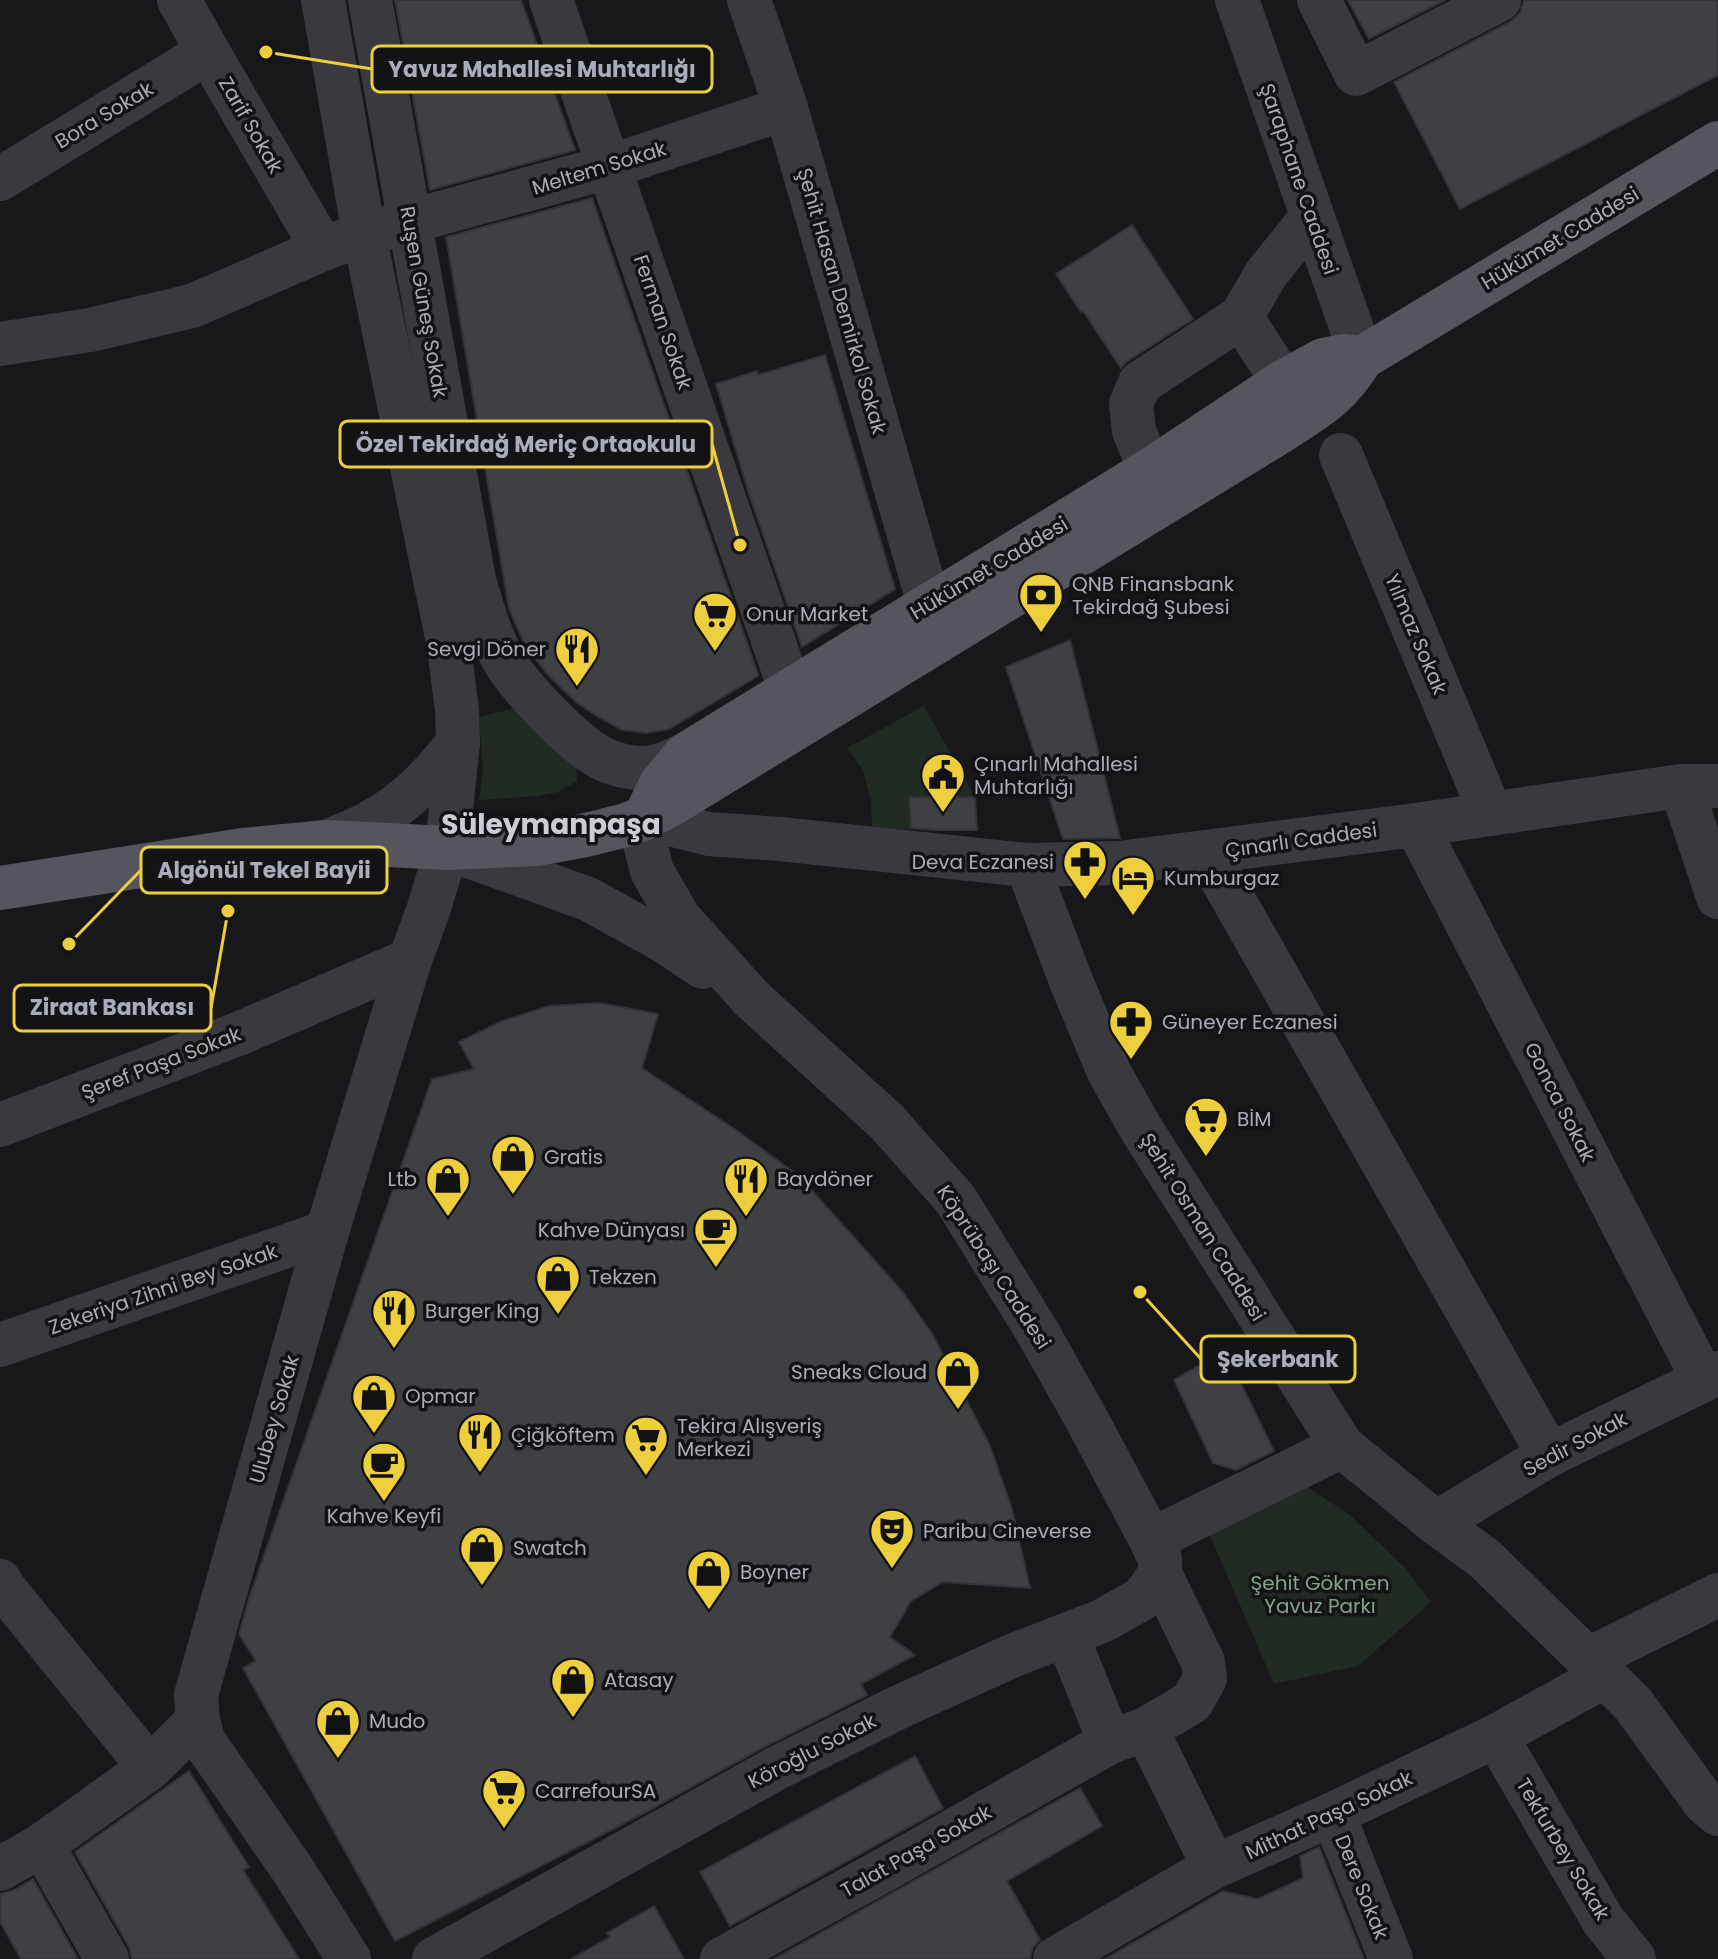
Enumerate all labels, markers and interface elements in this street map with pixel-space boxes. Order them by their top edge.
callout: Yavuz Mahallesi Muhtarlığı [372,46,712,92]
text: Yavuz Mahallesi Muhtarlığı [388,54,696,85]
street label: Zarif Sokak [212,72,290,179]
street label: Bora Sokak [50,74,159,155]
street label: Şaraphane Caddesi [1253,80,1345,278]
street label: Meltem Sokak [529,134,670,202]
street label: Şehit Hasan Demirkol Sokak [791,165,894,438]
street label: Hükümet Caddesi [1476,180,1644,296]
street label: Ruşen Güneş Sokak [393,204,455,401]
street label: Ferman Sokak [627,251,699,394]
callout: Özel Tekirdağ Meriç Ortaokulu [340,421,712,467]
text: Özel Tekirdağ Meriç Ortaokulu [356,429,696,460]
street label: Hükümet Caddesi [905,510,1073,626]
street label: Yılmaz Sokak [1378,569,1454,699]
place label: QNB Finansbank Tekirdağ Şubesi [1072,570,1235,621]
bank icon: QNB Finansbank Tekirdağ Şubesi [1017,571,1065,634]
supermarket icon: Onur Market [691,590,739,653]
place label: Onur Market [746,600,868,628]
restaurant icon: Sevgi Döner [553,625,601,688]
place label: Sevgi Döner [427,635,546,663]
place label: Çınarlı Mahallesi Muhtarlığı [974,750,1138,801]
public building icon: Çınarlı Mahallesi Muhtarlığı [919,751,967,814]
district label: Süleymanpaşa [441,805,661,844]
street label: Çınarlı Caddesi [1223,815,1379,865]
pharmacy icon: Deva Eczanesi [1061,838,1109,901]
callout: Algönül Tekel Bayii [141,847,387,893]
place label: Deva Eczanesi [912,848,1054,876]
hotel icon: Kumburgaz [1109,854,1157,917]
text: Algönül Tekel Bayii [157,855,371,886]
place label: Kumburgaz [1164,864,1279,892]
callout: Ziraat Bankası [14,985,211,1031]
text: Ziraat Bankası [30,992,194,1023]
pharmacy icon: Güneyer Eczanesi [1107,998,1155,1061]
place label: Güneyer Eczanesi [1162,1008,1338,1036]
street label: Şeref Paşa Sokak [77,1019,246,1106]
street label: Gonca Sokak [1518,1037,1602,1167]
supermarket icon: BİM [1182,1095,1230,1158]
place label: BİM [1237,1105,1271,1133]
street label: Şehit Osman Caddesi [1134,1128,1272,1326]
shop icon: Gratis [489,1133,537,1196]
place label: Gratis [544,1143,603,1171]
shop icon: Ltb [424,1155,472,1218]
restaurant icon: Baydöner [722,1155,770,1218]
place label: Ltb [388,1165,417,1193]
place label: Baydöner [777,1165,873,1193]
street label: Köprübaşı Caddesi [931,1180,1057,1354]
cafe icon: Kahve Dünyası [692,1206,740,1269]
place label: Kahve Dünyası [538,1216,685,1244]
street label: Zekeriya Zihni Bey Sokak [45,1236,282,1341]
shop icon: Tekzen [534,1253,582,1316]
place label: Tekzen [589,1263,657,1291]
restaurant icon: Burger King [370,1287,418,1350]
place label: Burger King [425,1297,539,1325]
callout: Şekerbank [1201,1336,1355,1382]
text: Şekerbank [1217,1344,1339,1375]
shop icon: Sneaks Cloud [934,1348,982,1411]
street label: Ulubey Sokak [242,1351,306,1486]
place label: Sneaks Cloud [791,1358,927,1386]
shop icon: Opmar [350,1372,398,1435]
place label: Opmar [405,1382,476,1410]
street label: Sedir Sokak [1518,1405,1633,1483]
restaurant icon: Çiğköftem [456,1411,504,1474]
place label: Tekira Alışveriş Merkezi [677,1412,822,1463]
supermarket icon: Tekira Alışveriş Merkezi [622,1414,670,1477]
place label: Çiğköftem [511,1421,615,1449]
cafe icon: Kahve Keyfi [360,1440,408,1503]
place label: Kahve Keyfi [327,1502,441,1530]
theatre icon: Paribu Cineverse [868,1507,916,1570]
place label: Paribu Cineverse [923,1517,1092,1545]
shop icon: Swatch [458,1524,506,1587]
place label: Swatch [513,1534,587,1562]
shop icon: Boyner [685,1548,733,1611]
place label: Boyner [740,1558,809,1586]
park label: Şehit Gökmen Yavuz Parkı [1251,1569,1389,1620]
shop icon: Atasay [549,1656,597,1719]
place label: Atasay [604,1666,674,1694]
shop icon: Mudo [314,1697,362,1760]
street label: Köroğlu Sokak [743,1706,881,1795]
place label: Mudo [369,1707,425,1735]
street label: Mithat Paşa Sokak [1241,1764,1418,1866]
supermarket icon: CarrefourSA [480,1767,528,1830]
street label: Tekfurbey Sokak [1509,1773,1617,1926]
place label: CarrefourSA [535,1777,656,1805]
street label: Talat Paşa Sokak [836,1798,997,1904]
street label: Dere Sokak [1328,1831,1396,1944]

